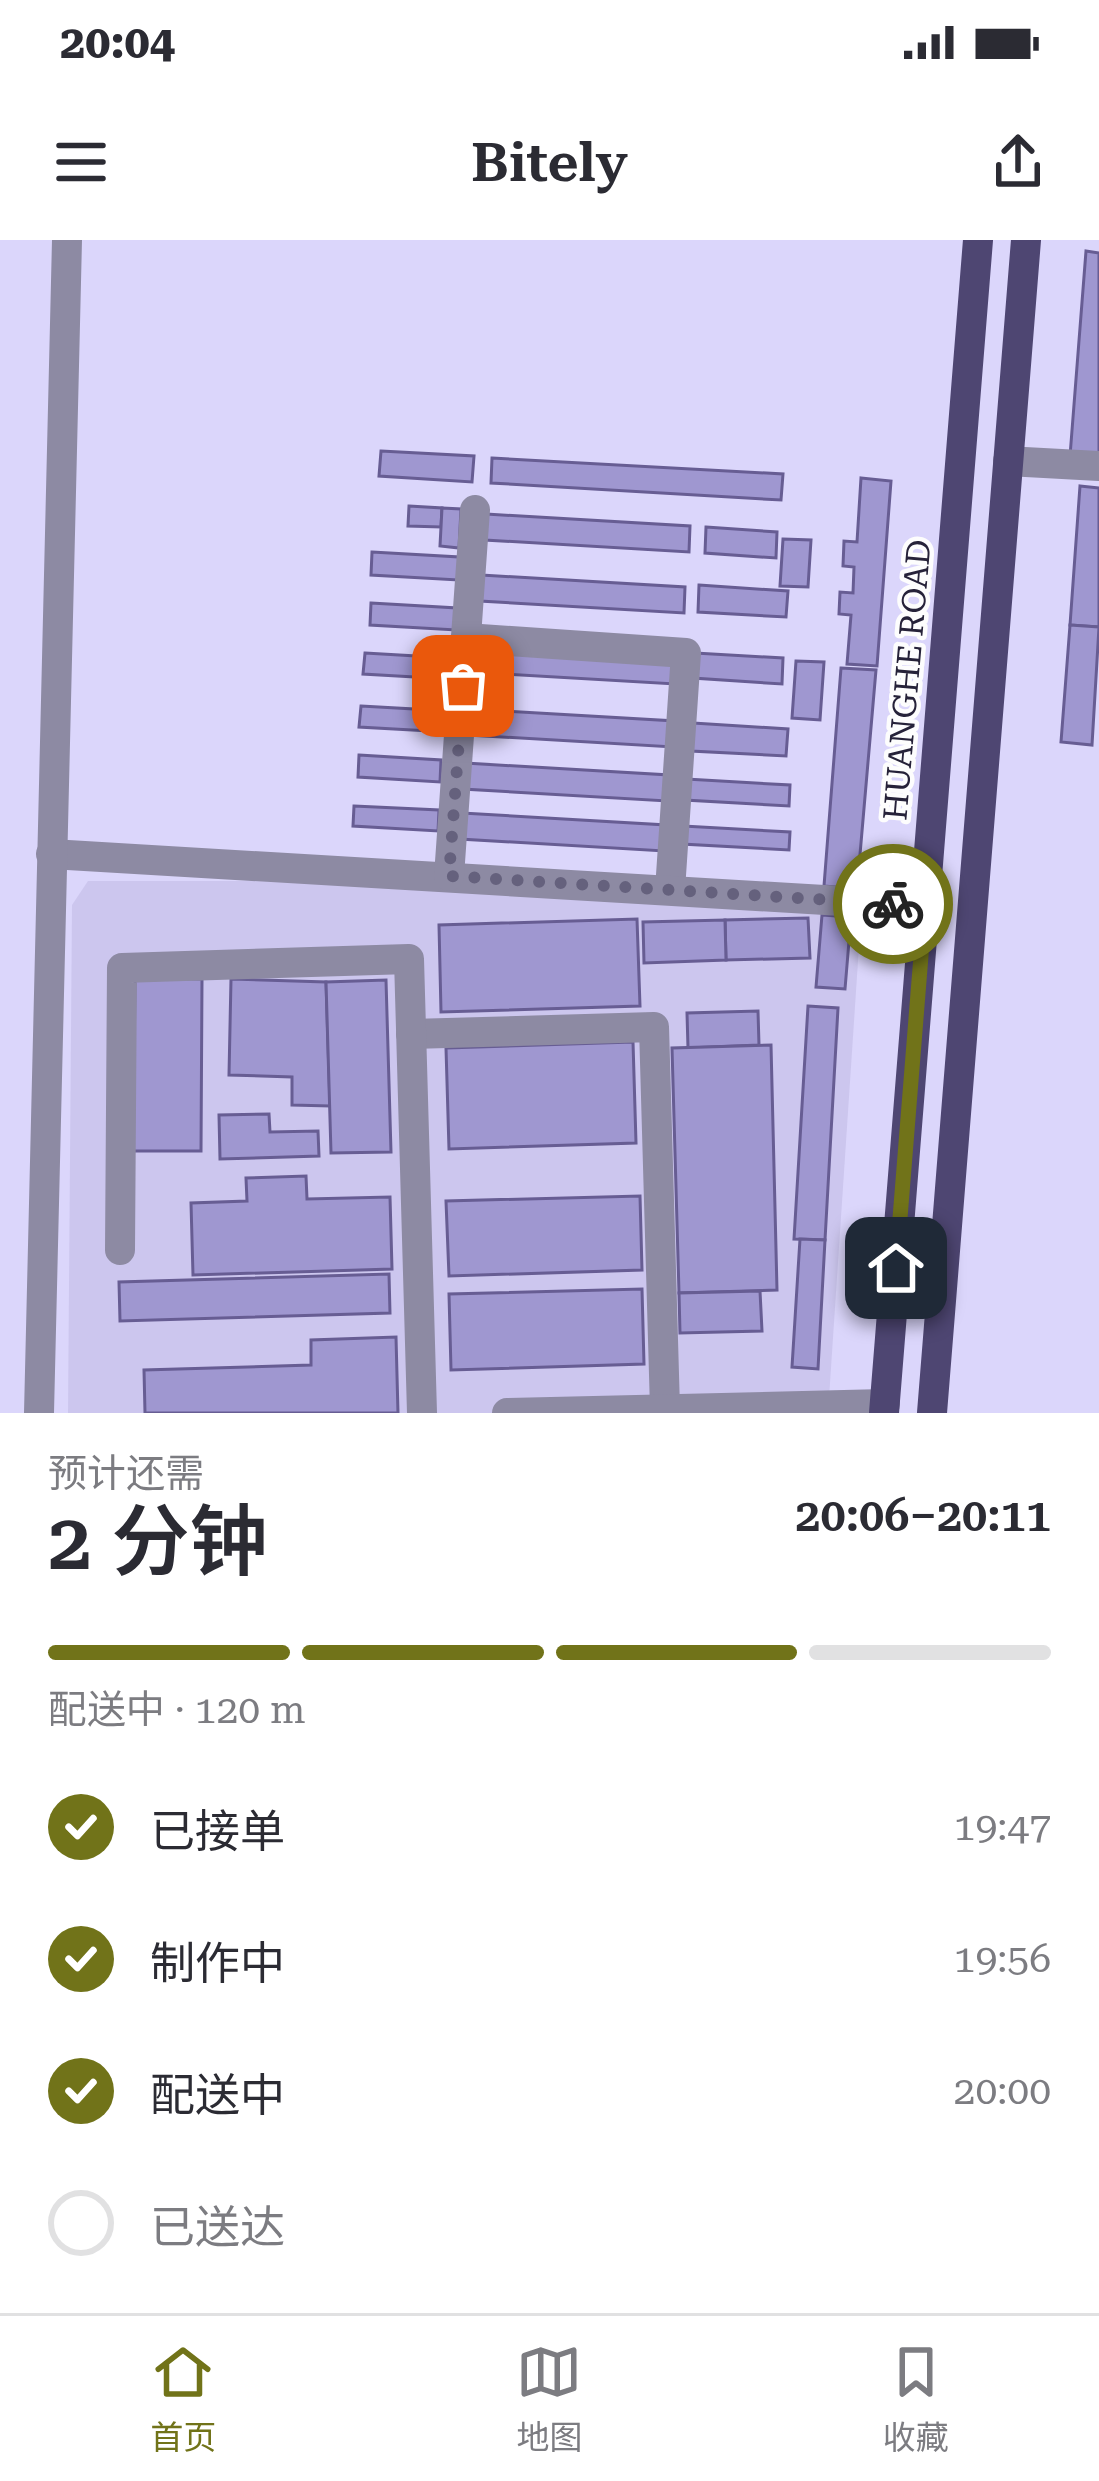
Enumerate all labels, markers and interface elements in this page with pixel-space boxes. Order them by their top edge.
text: 20:04 [60,16,175,69]
icon: menu [48,129,114,195]
icon: share [985,129,1051,195]
text: Bitely [471,131,628,194]
street label: HUANGHE ROAD [875,538,939,822]
pin [412,635,514,737]
icon: bag [430,653,496,719]
courier [833,844,953,964]
icon: bike [860,871,926,937]
pin [845,1217,947,1319]
icon: home [863,1235,929,1301]
text: 预计还需 [48,1451,204,1497]
text: 20:06–20:11 [795,1489,1051,1542]
text: 2 分钟 [48,1497,267,1588]
text: 配送中 · 120 m [48,1687,306,1733]
icon: check [48,1794,114,1860]
text: 19:47 [954,1804,1051,1850]
text: 已接单 [150,1805,285,1858]
icon: check [48,1926,114,1992]
text: 19:56 [954,1936,1051,1982]
text: 制作中 [150,1937,285,1990]
icon: check [48,2058,114,2124]
text: 20:00 [954,2068,1051,2114]
text: 配送中 [150,2069,285,2122]
text: 已送达 [150,2201,285,2254]
tab: 首页 [150,2339,216,2459]
tab: 地图 [516,2339,582,2459]
tab: 收藏 [883,2339,949,2459]

